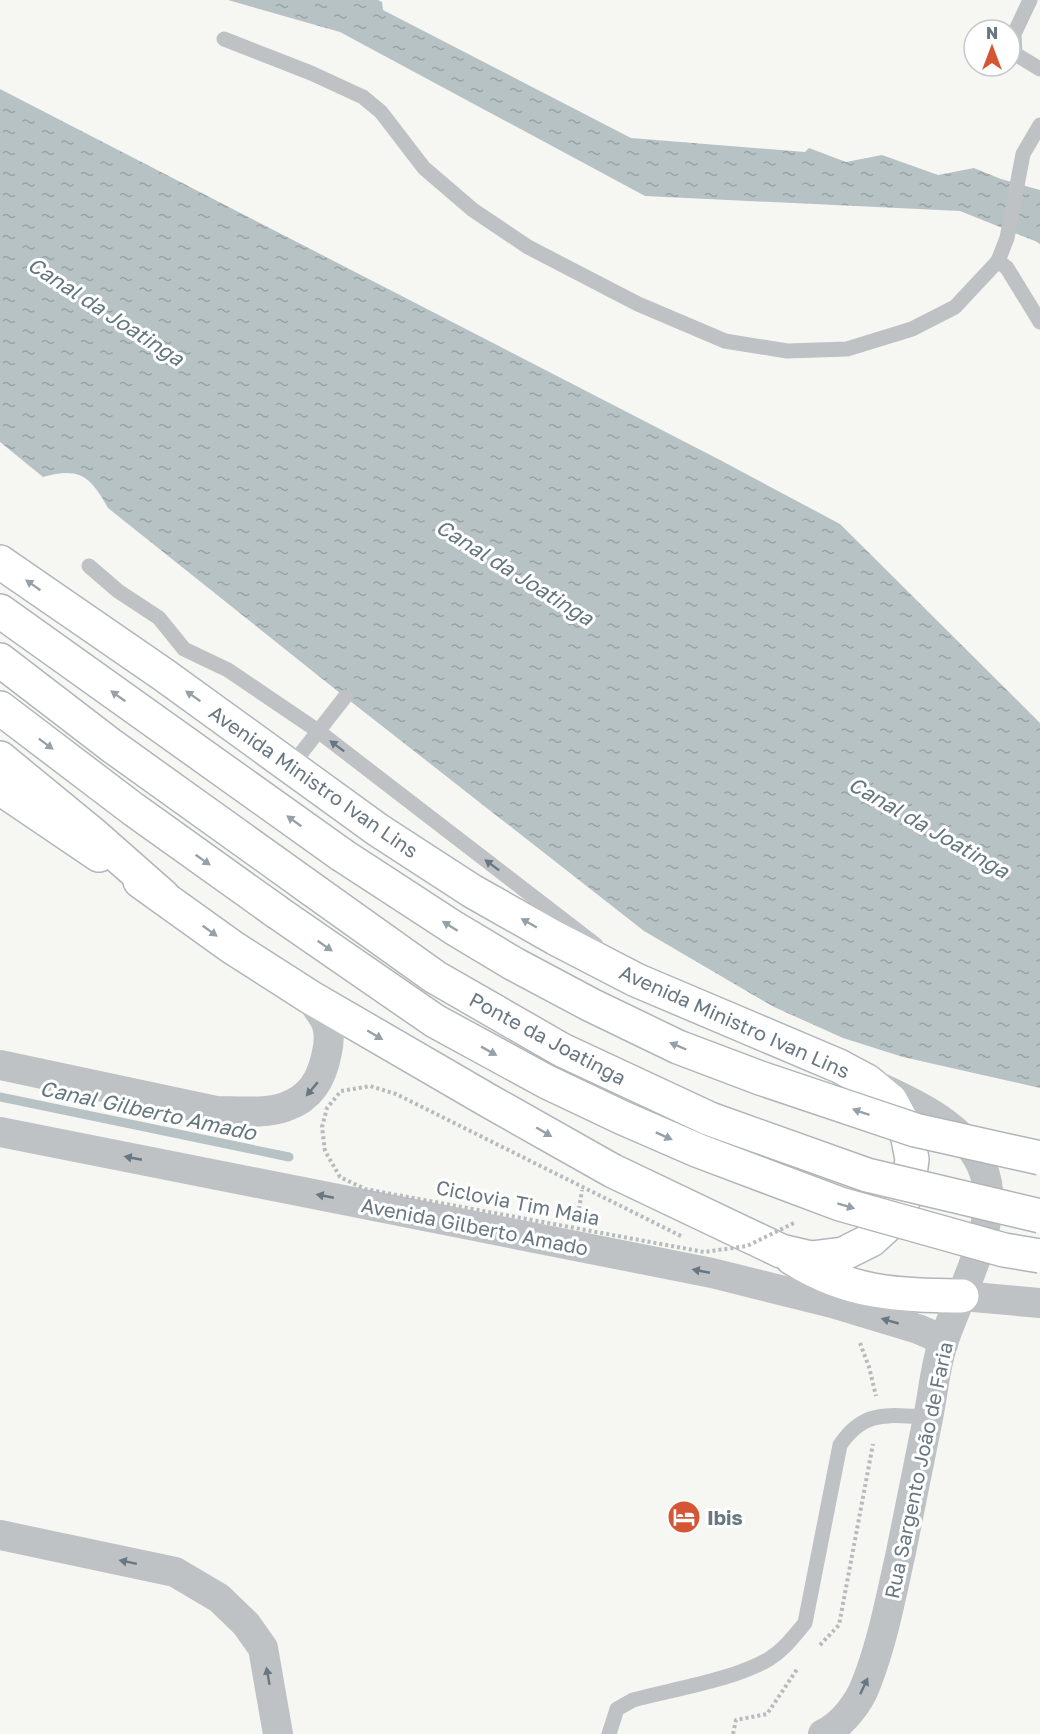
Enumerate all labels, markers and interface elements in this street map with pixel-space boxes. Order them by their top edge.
north arrow [962,18,1022,78]
text: N [986,23,998,43]
water label: Canal da Joatinga [23,251,190,372]
water label: Canal da Joatinga [432,513,599,631]
one-way arrow [26,579,42,591]
one-way arrow [111,690,126,702]
one-way arrow [186,690,202,702]
street label: Avenida Ministro Ivan Lins [205,700,423,862]
one-way arrow [39,737,54,749]
one-way arrow [329,740,345,753]
water label: Canal da Joatinga [844,771,1015,884]
one-way arrow [286,815,302,827]
one-way arrow [196,853,211,865]
one-way arrow [484,858,500,871]
one-way arrow [520,918,537,928]
one-way arrow [442,920,458,931]
one-way arrow [202,924,217,936]
one-way arrow [317,940,333,951]
street label: Avenida Ministro Ivan Lins [616,959,854,1083]
street label: Ponte da Joatinga [466,987,630,1089]
one-way arrow [366,1029,383,1039]
one-way arrow [669,1041,687,1050]
one-way arrow [481,1046,498,1056]
water label: Canal Gilberto Amado [38,1074,260,1146]
one-way arrow [306,1081,319,1096]
one-way arrow [852,1107,870,1117]
one-way arrow [535,1127,552,1137]
one-way arrow [656,1131,674,1141]
one-way arrow [124,1153,143,1162]
street label: Ciclovia Tim Maia [434,1174,602,1230]
one-way arrow [315,1191,334,1200]
street label: Avenida Gilberto Amado [360,1192,590,1260]
one-way arrow [837,1202,855,1211]
one-way arrow [692,1266,711,1275]
one-way arrow [881,1315,899,1325]
street label: Rua Sargento João de Faria [879,1339,957,1601]
hotel icon: Ibis [666,1499,702,1535]
place label: Ibis [707,1505,743,1529]
one-way arrow [118,1557,137,1566]
one-way arrow [263,1667,272,1686]
one-way arrow [860,1678,869,1695]

